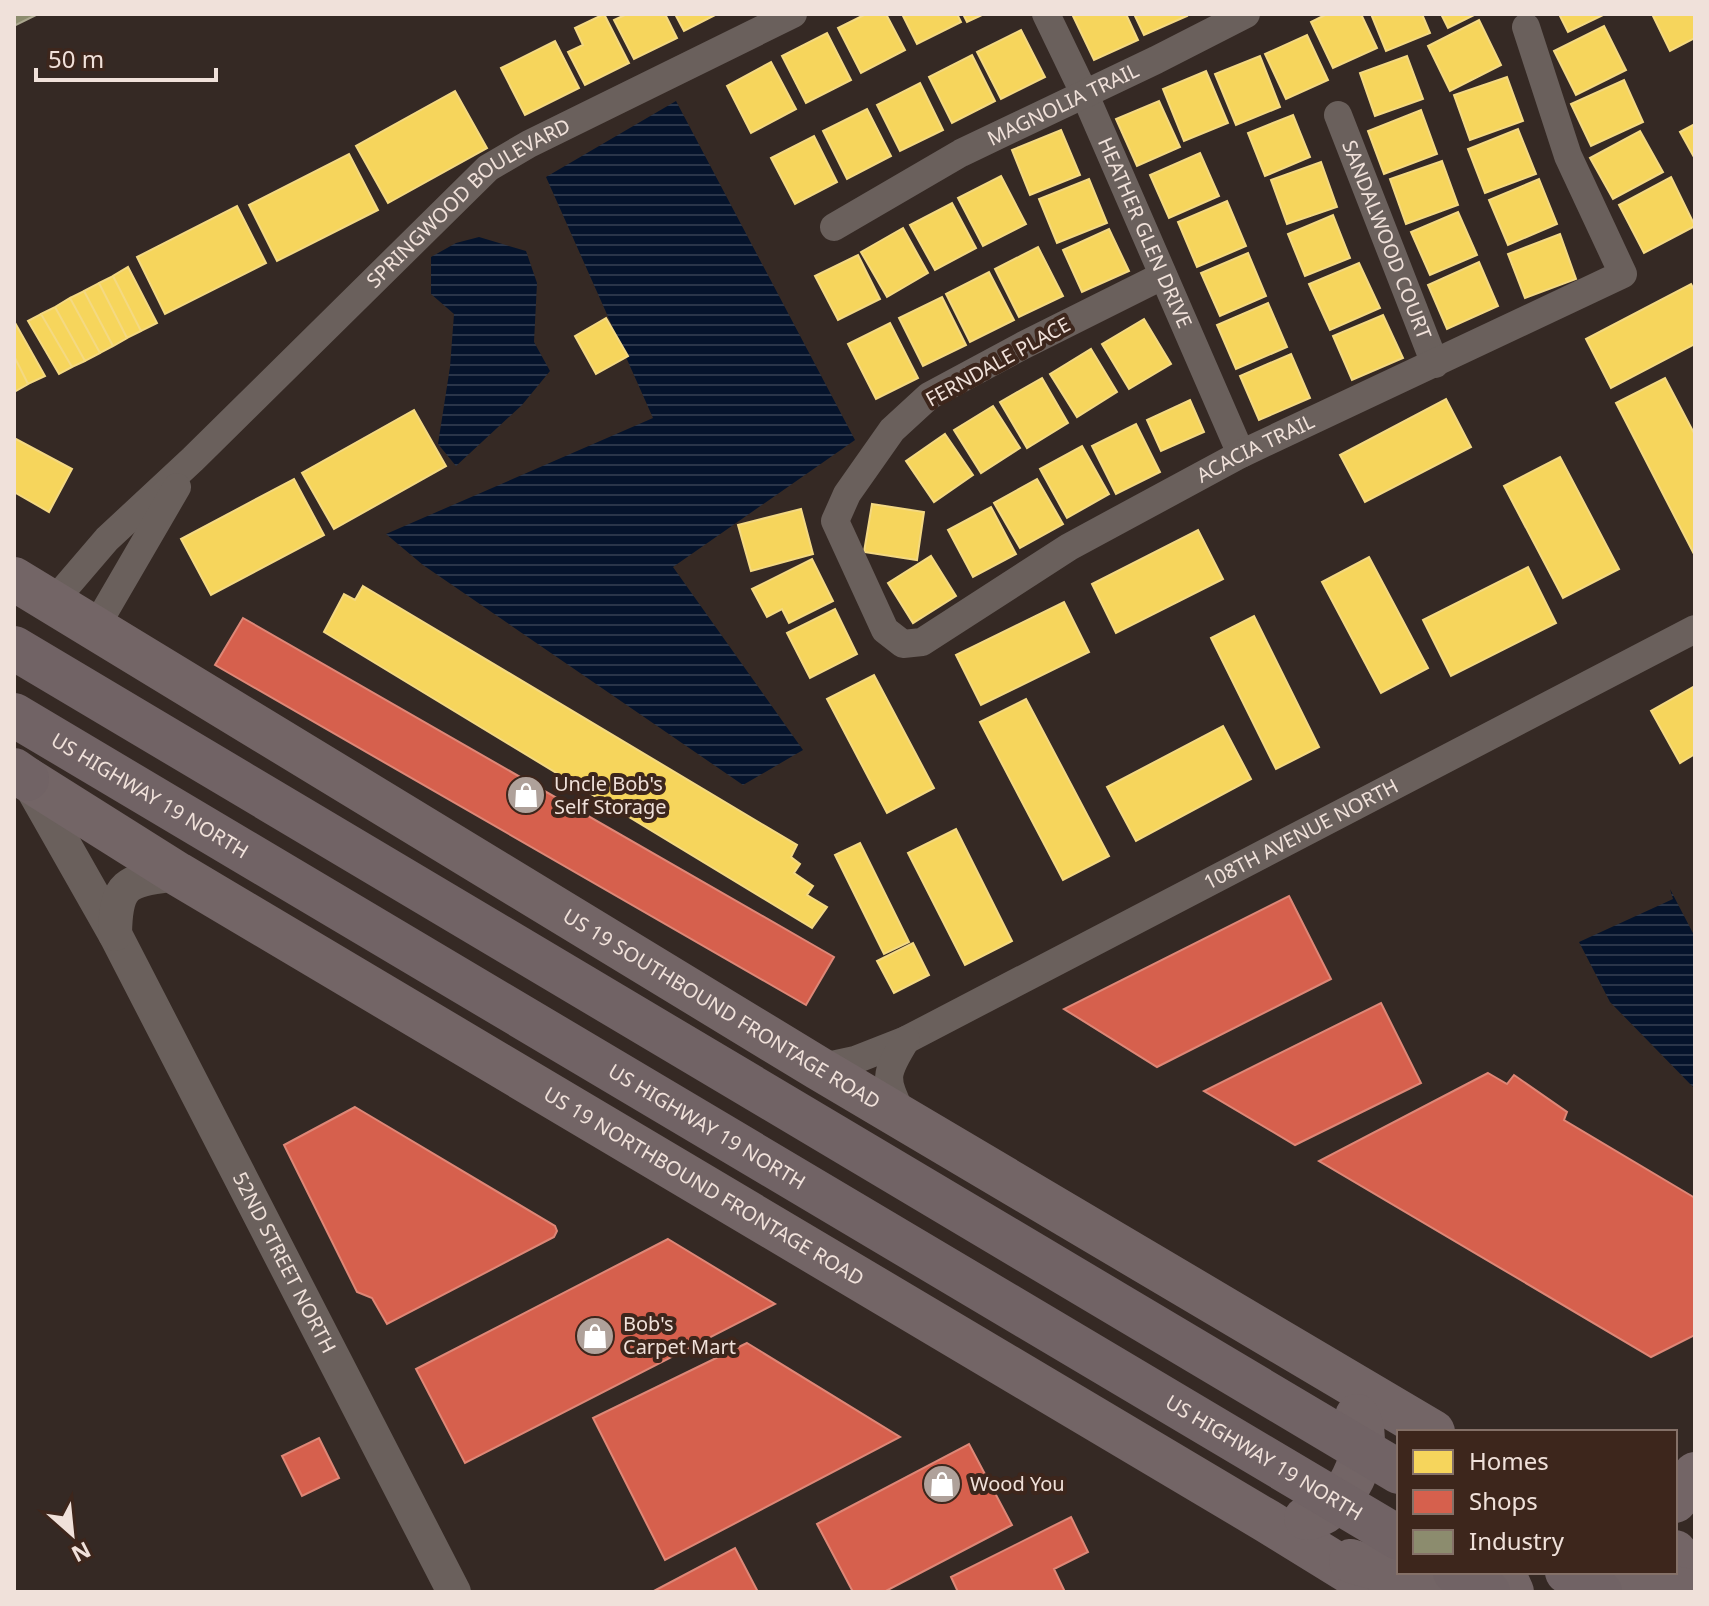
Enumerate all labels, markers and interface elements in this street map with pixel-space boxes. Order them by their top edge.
scale bar [36,32,216,82]
text: 50 m [48,42,104,75]
street label: MAGNOLIA TRAIL [983,56,1143,152]
street label: SPRINGWOOD BOULEVARD [360,112,575,294]
street label: HEATHER GLEN DRIVE [1092,133,1199,332]
street label: SANDALWOOD COURT [1336,136,1438,343]
street label: FERNDALE PLACE [921,311,1075,413]
street label: ACACIA TRAIL [1191,407,1319,489]
street label: US HIGHWAY 19 NORTH [46,726,254,864]
place label: Uncle Bob's Self Storage [554,770,666,820]
street label: 108TH AVENUE NORTH [1199,772,1403,896]
shop icon: Uncle Bob's Self Storage [505,774,547,816]
street label: US 19 SOUTHBOUND FRONTAGE ROAD [558,902,885,1115]
street label: US HIGHWAY 19 NORTH [604,1057,811,1195]
street label: US 19 NORTHBOUND FRONTAGE ROAD [539,1080,869,1292]
street label: 52ND STREET NORTH [227,1167,343,1358]
place label: Bob's Carpet Mart [623,1310,736,1360]
shop icon: Bob's Carpet Mart [574,1315,616,1357]
street label: US HIGHWAY 19 NORTH [1161,1388,1368,1526]
legend [1397,1430,1677,1574]
text: Homes [1469,1444,1549,1477]
shop icon: Wood You [921,1463,963,1505]
place label: Wood You [970,1470,1065,1497]
text: Shops [1469,1484,1538,1517]
north arrow [32,1494,112,1574]
text: Industry [1469,1524,1565,1557]
text: N [67,1535,96,1570]

